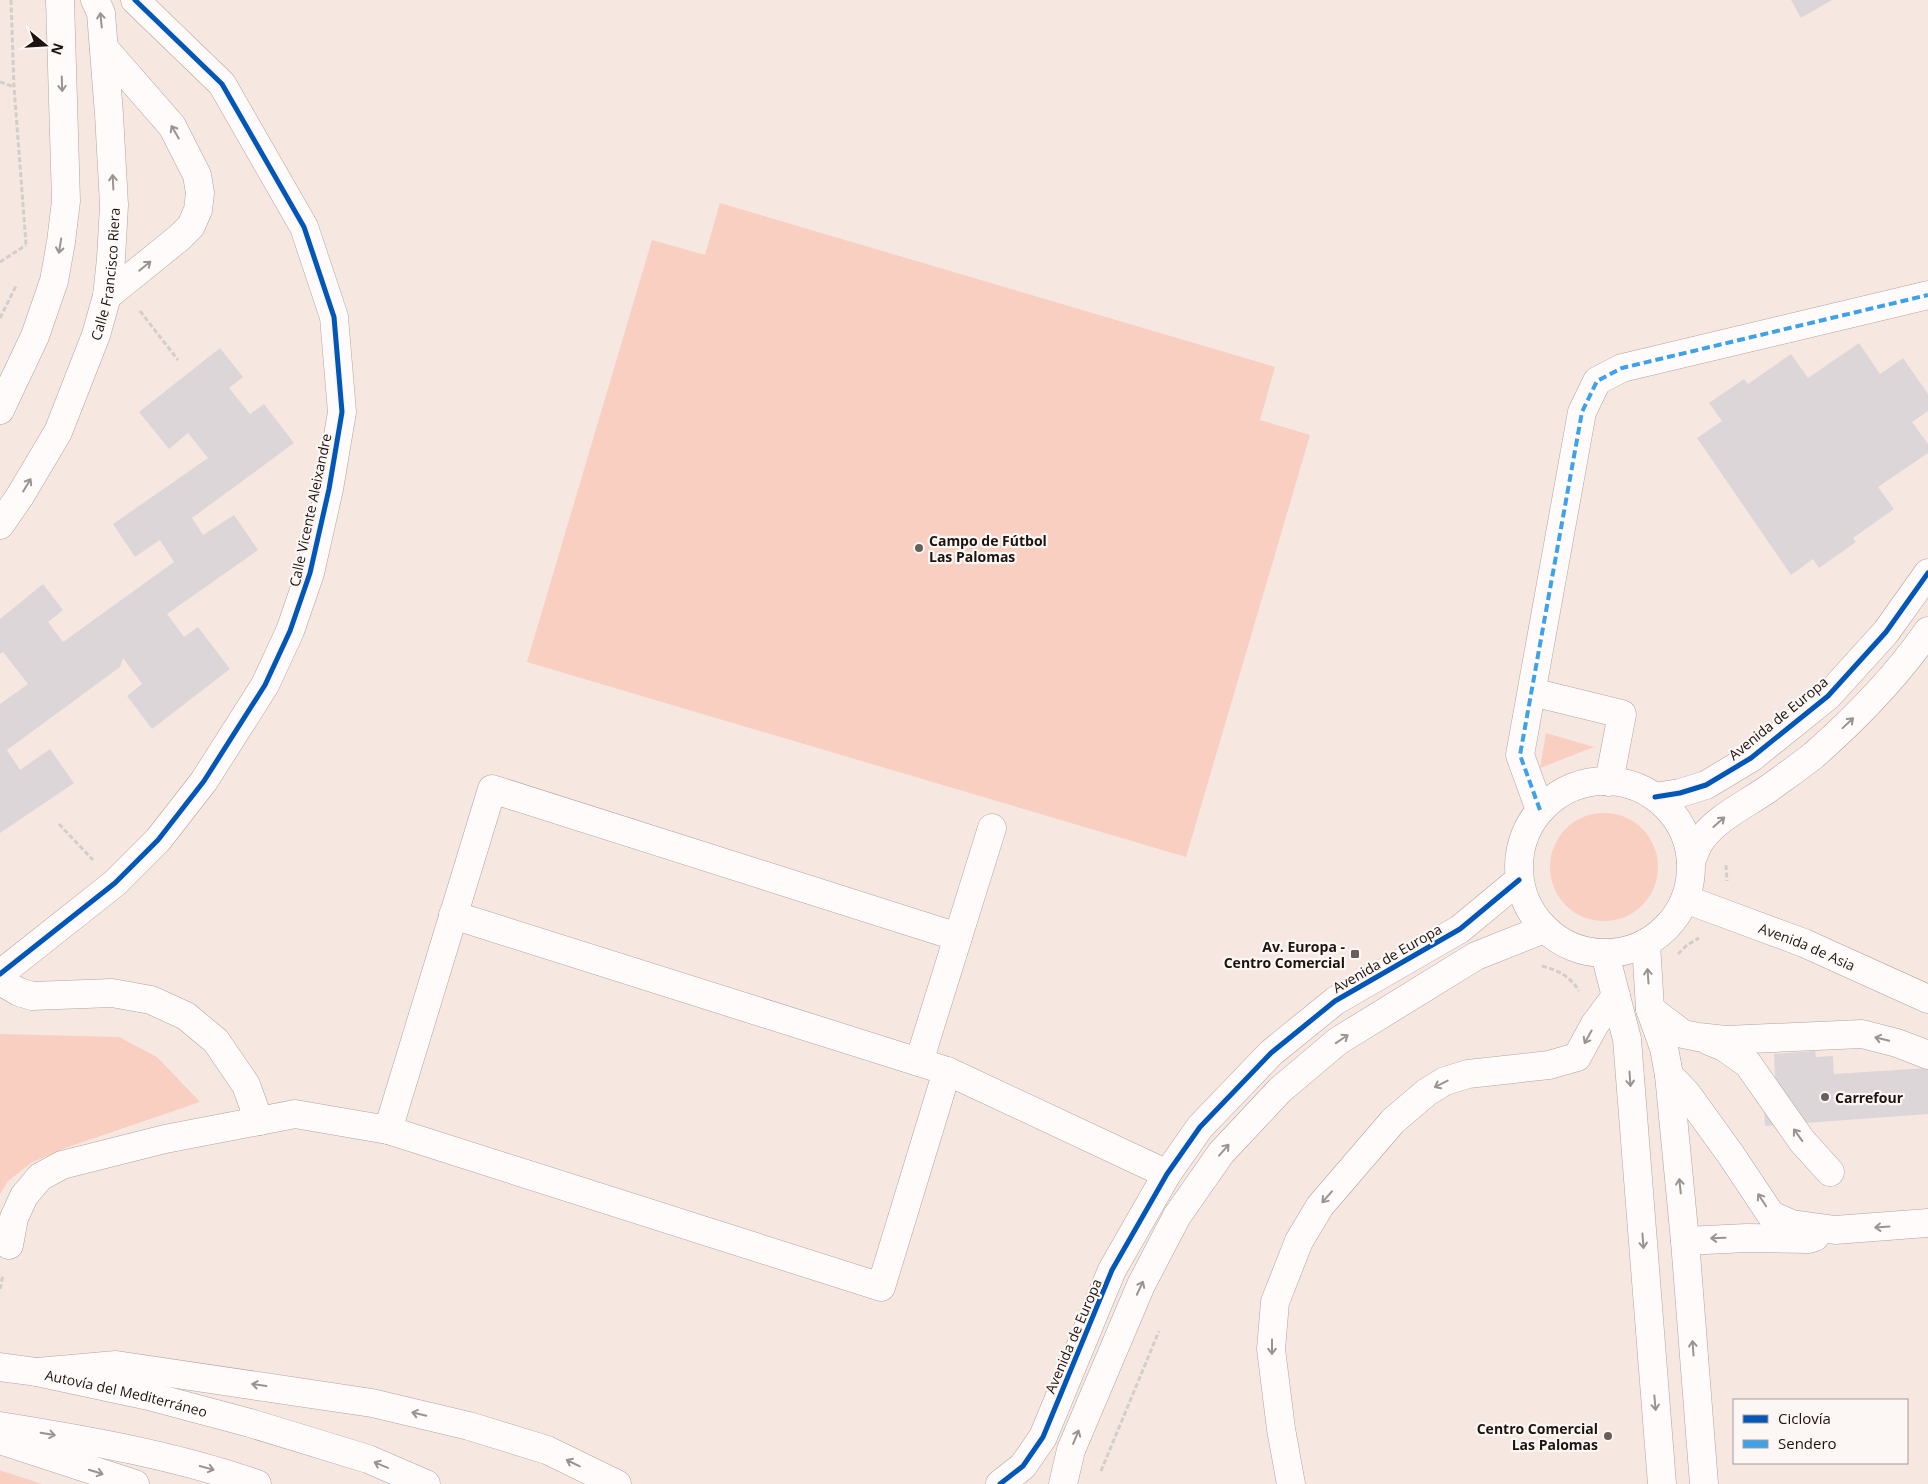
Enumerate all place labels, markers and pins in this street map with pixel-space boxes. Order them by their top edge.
place label: Campo de Fútbol Las Palomas [929,531,1047,566]
marker: Campo de Fútbol Las Palomas [913,542,925,554]
place label: Av. Europa - Centro Comercial [1224,937,1345,972]
marker: Av. Europa - Centro Comercial [1349,948,1361,960]
place label: Carrefour [1835,1088,1904,1107]
marker: Carrefour [1819,1091,1831,1103]
place label: Centro Comercial Las Palomas [1477,1419,1598,1454]
marker: Centro Comercial Las Palomas [1602,1430,1614,1442]

